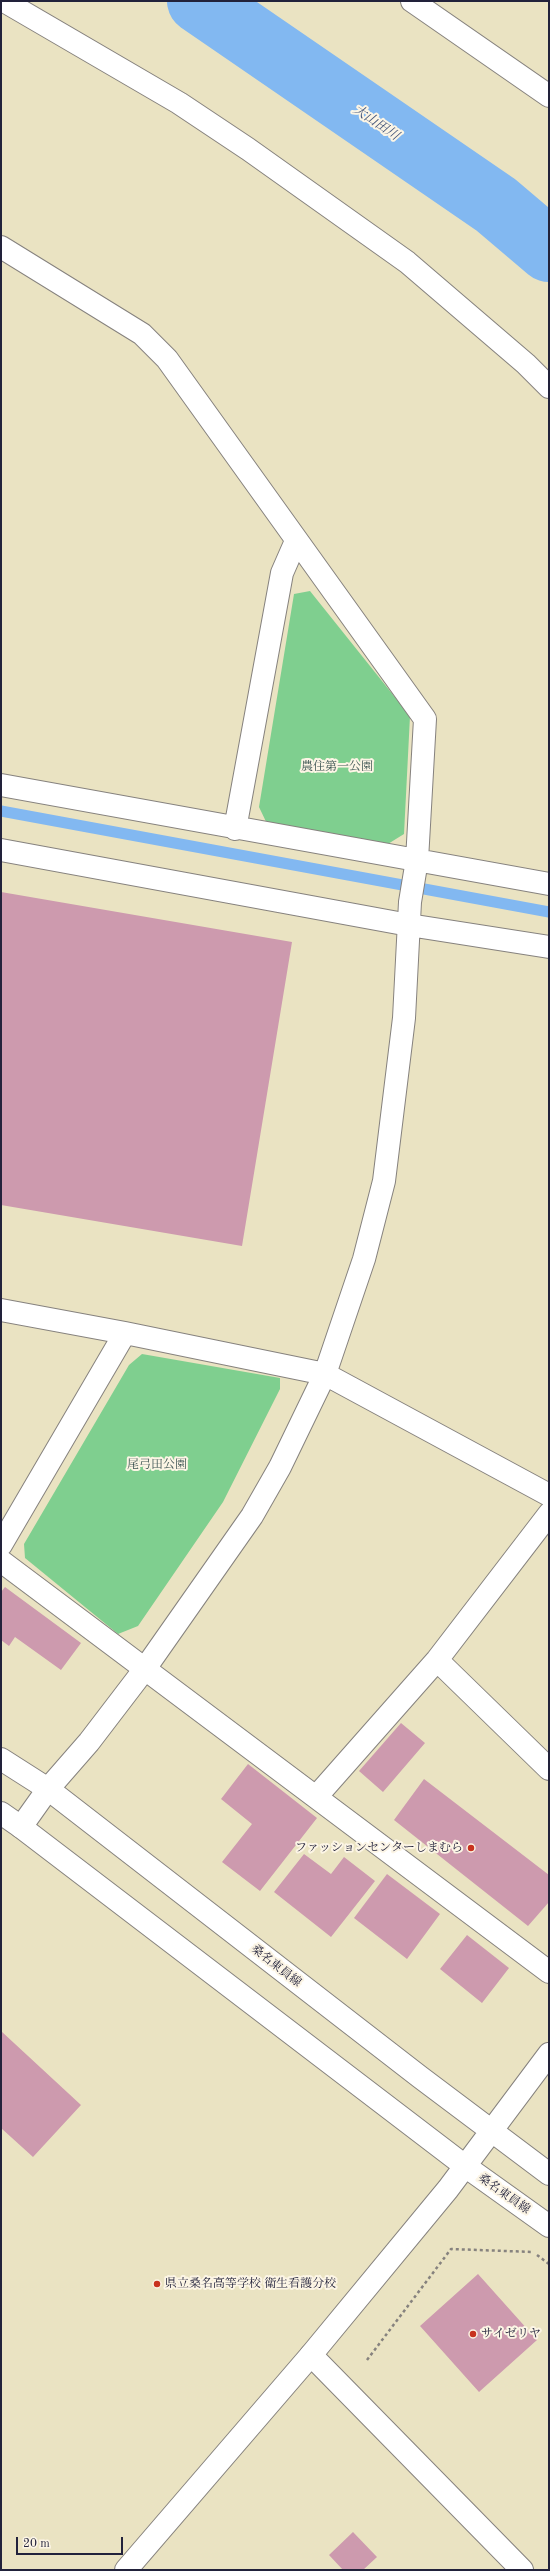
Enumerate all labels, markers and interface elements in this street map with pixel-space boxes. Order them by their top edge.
water label: 大山田川 [350,102,402,144]
park label: 農住第一公園 [301,760,373,774]
park label: 尾弓田公園 [127,1458,187,1472]
place label: ファッションセンターしまむら [295,1841,463,1855]
marker: ファッションセンターしまむら [466,1843,476,1853]
street label: 桑名東員線 [248,1942,304,1990]
street label: 桑名東員線 [475,2171,533,2217]
place label: 県立桑名高等学校 衛生看護分校 [165,2277,336,2291]
marker: 県立桑名高等学校 衛生看護分校 [152,2279,162,2289]
place label: サイゼリヤ [481,2327,541,2341]
marker: サイゼリヤ [468,2329,478,2339]
scale bar [18,2529,125,2555]
text: 20 m [23,2538,50,2550]

